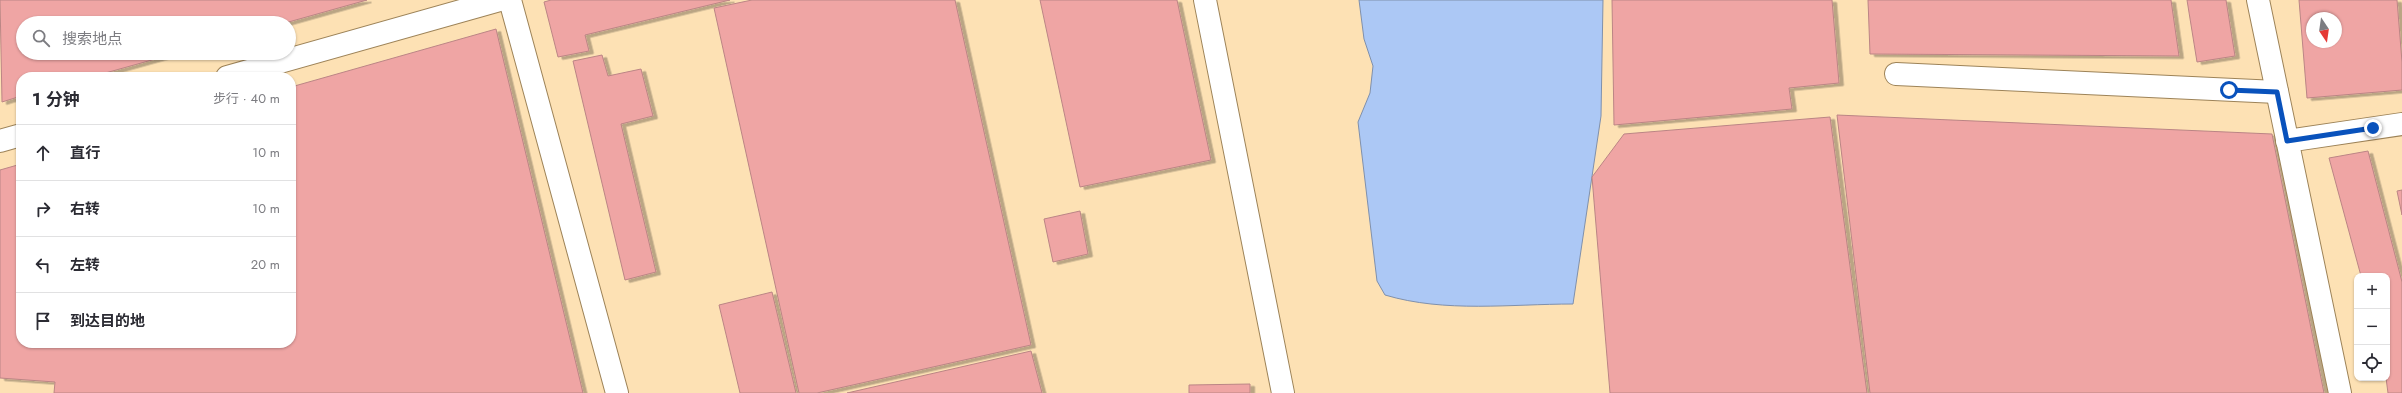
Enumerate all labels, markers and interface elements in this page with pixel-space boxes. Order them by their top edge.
north arrow [2306,12,2342,48]
search box [16,16,296,60]
icon: search [30,27,52,49]
text: 搜索地点 [62,28,122,50]
route start [2220,81,2238,99]
text: 1 分钟 [32,87,80,111]
text: 步行 · 40 m [213,89,280,108]
route end [2364,119,2382,137]
icon: ahead [32,142,54,164]
text: 直行 [70,142,100,164]
text: 10 m [252,143,280,162]
icon: right [32,198,54,220]
text: 右转 [70,198,100,220]
text: 10 m [252,199,280,218]
icon: left [32,254,54,276]
text: 左转 [70,254,100,276]
text: 20 m [251,255,280,274]
map controls [2354,273,2390,381]
button: + [2354,273,2390,309]
button: − [2354,309,2390,345]
icon: arrive [32,310,54,332]
text: 到达目的地 [70,310,145,332]
button: locate [2354,345,2390,381]

